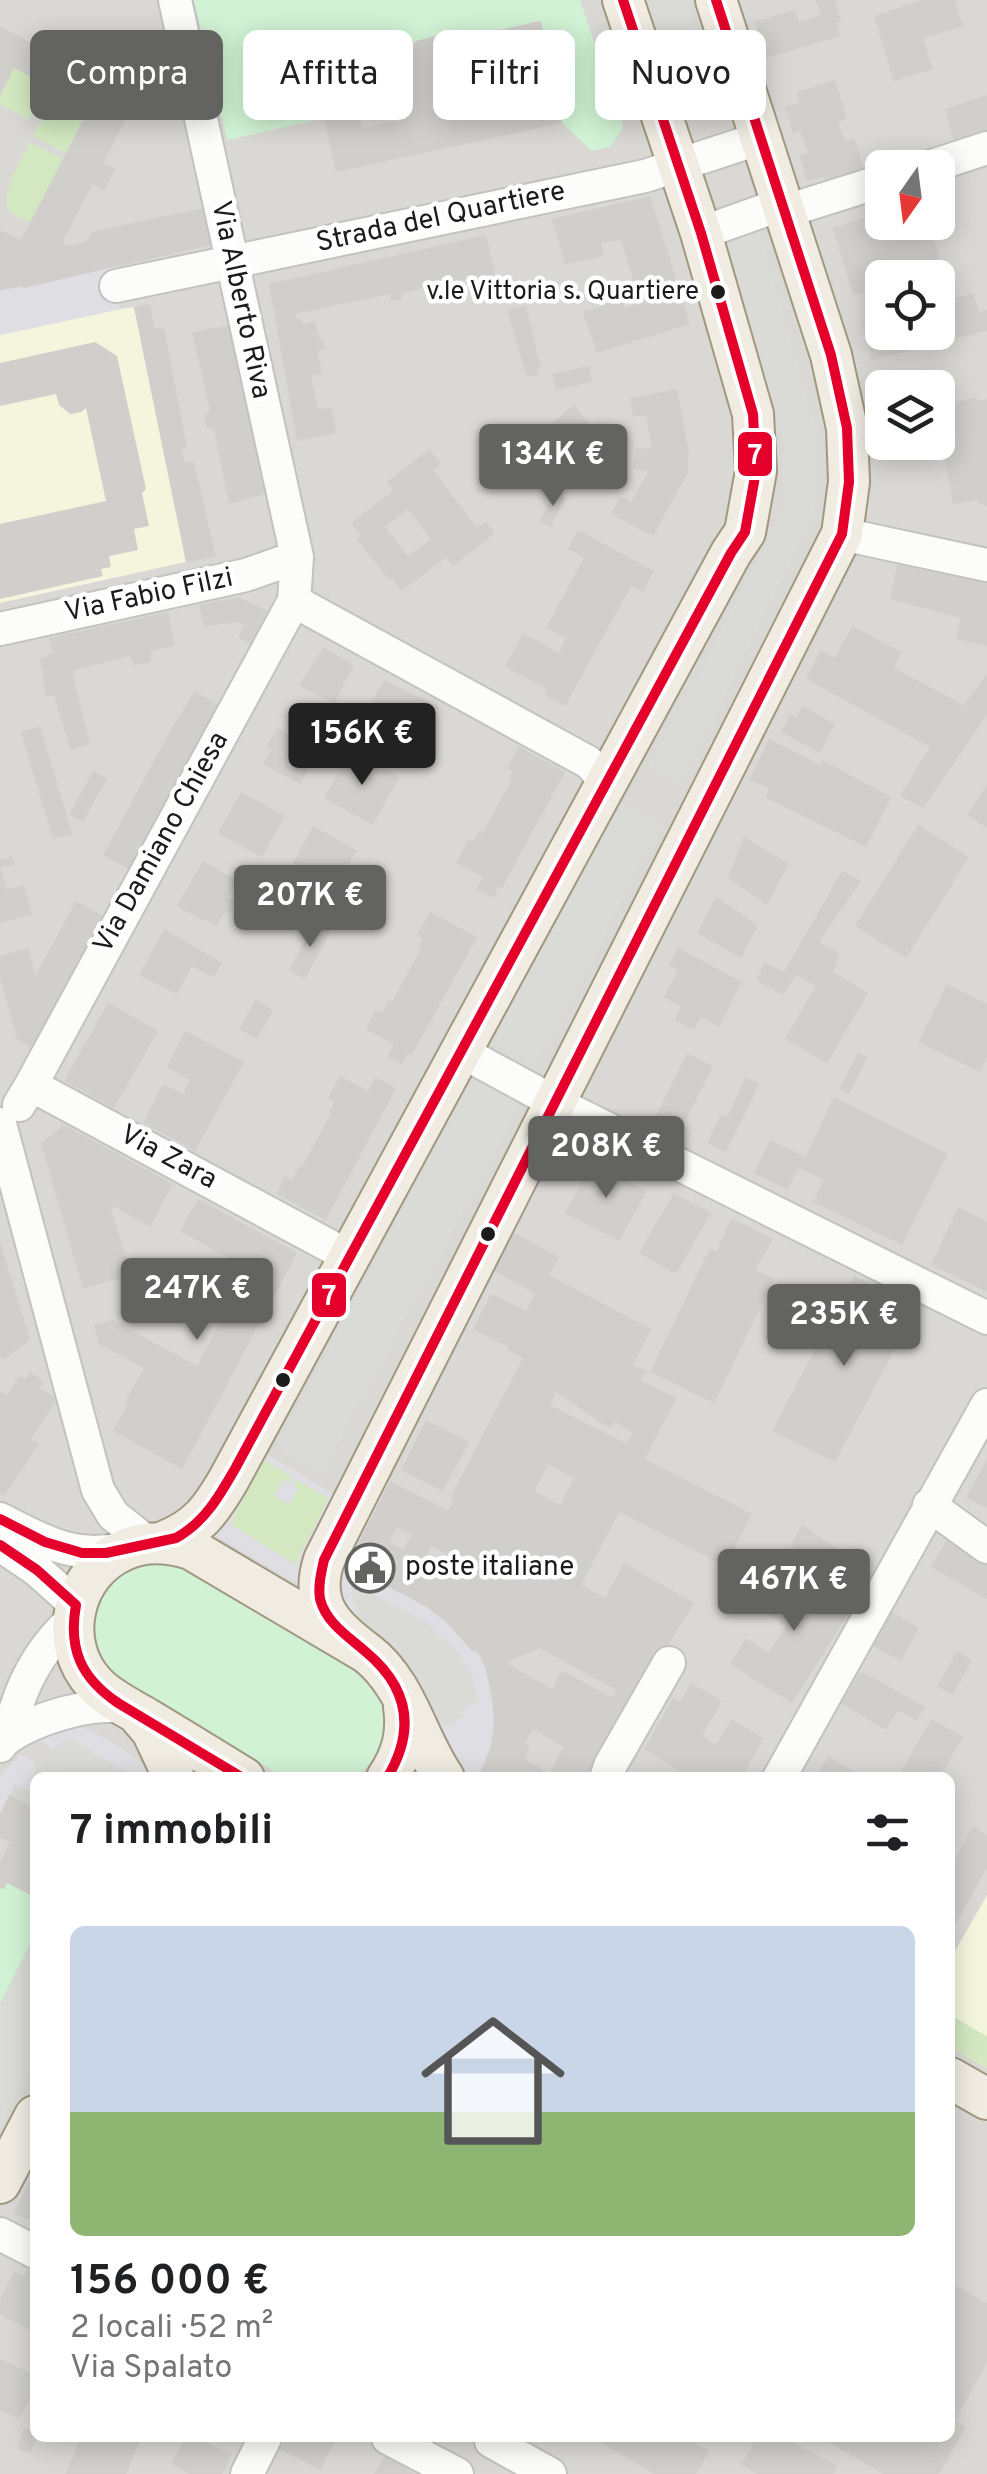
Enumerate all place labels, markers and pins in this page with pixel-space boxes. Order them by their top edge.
place label: v.le Vittoria s. Quartiere [426,276,699,309]
marker: v.le Vittoria s. Quartiere [708,282,728,302]
pin: 134K € [472,424,634,509]
pin: 156K € [281,703,443,788]
pin: 207K € [229,865,391,950]
pin: 208K € [525,1116,687,1201]
unlabelled marker [478,1224,498,1244]
pin: 247K € [116,1258,278,1343]
pin: 235K € [763,1284,925,1369]
unlabelled marker [273,1370,293,1390]
public building icon: poste italiane [344,1542,396,1594]
pin: 467K € [713,1549,875,1634]
place label: poste italiane [405,1550,574,1586]

